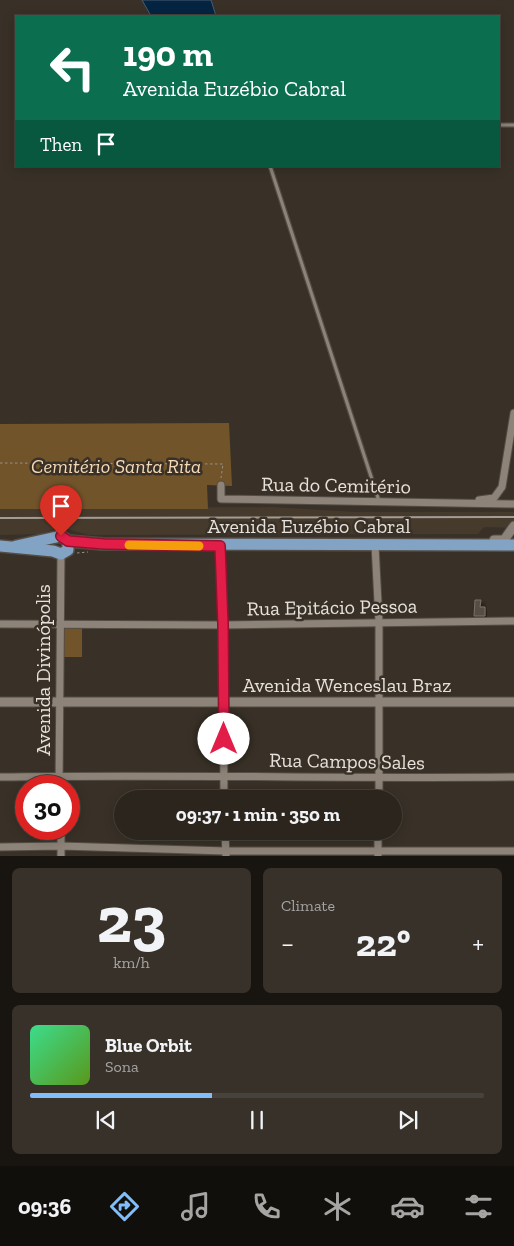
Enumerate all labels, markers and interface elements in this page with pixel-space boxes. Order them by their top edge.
text: 190 m [123,33,213,75]
icon: left [40,35,105,100]
text: Avenida Euzébio Cabral [123,75,346,102]
icon: arrive [92,130,120,158]
text: Then [40,133,82,156]
park label: Cemitério Santa Rita [31,454,201,478]
street label: Rua do Cemitério [261,472,411,498]
pin [40,485,82,536]
icon: arrive [47,492,75,520]
street label: Avenida Euzébio Cabral [208,514,410,538]
street label: Avenida Divinópolis [31,584,55,756]
street label: Rua Epitácio Pessoa [246,594,418,620]
street label: Avenida Wenceslau Braz [242,673,452,697]
position arrow [197,712,249,764]
street label: Rua Campos Sales [269,748,425,774]
speed limit sign: 30 [15,775,80,840]
text: 09:37 · 1 min · 350 m [176,803,340,826]
text: 23 [97,881,166,959]
text: Climate [281,896,335,915]
text: 22° [356,920,410,966]
text: − [281,927,294,960]
text: + [472,927,484,960]
text: km/h [113,953,150,972]
text: Blue Orbit [105,1034,192,1057]
text: Sona [105,1057,139,1076]
icon: previous [92,1106,120,1134]
icon: pause [243,1106,271,1134]
icon: next [394,1106,422,1134]
icon: directions [107,1189,142,1224]
icon: music [178,1189,213,1224]
icon: phone [249,1189,284,1224]
icon: climate [320,1189,355,1224]
icon: car [390,1189,425,1224]
icon: filters [461,1189,496,1224]
text: 09:36 [18,1193,71,1220]

